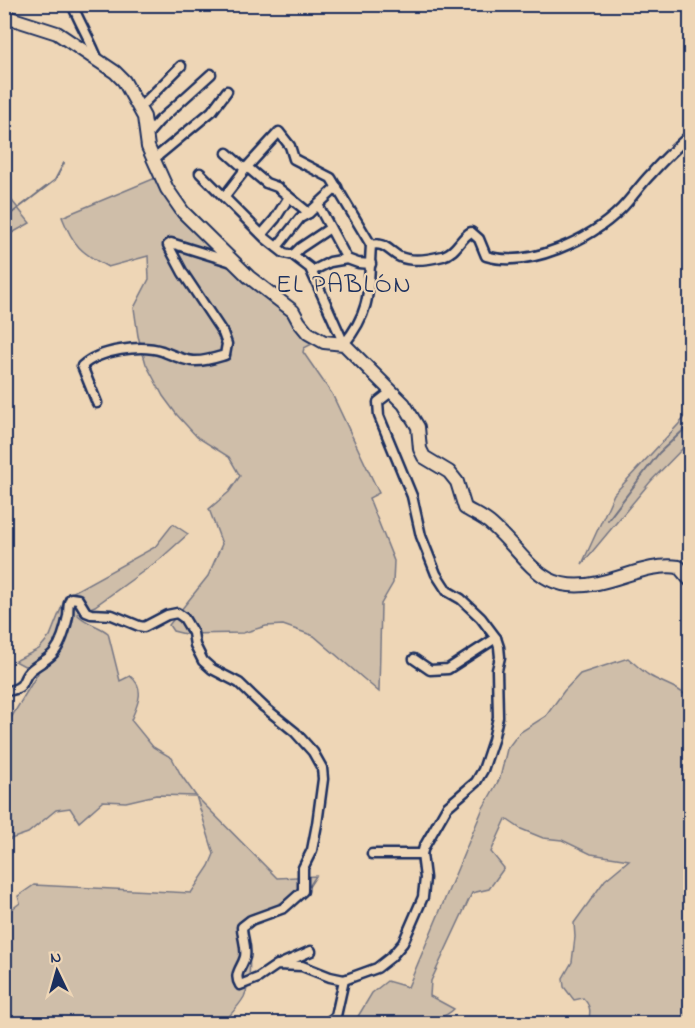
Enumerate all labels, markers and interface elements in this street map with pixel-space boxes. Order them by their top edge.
district label: EL PABLÓN [276,267,412,305]
north arrow [27,941,87,1001]
text: N [49,946,62,970]

